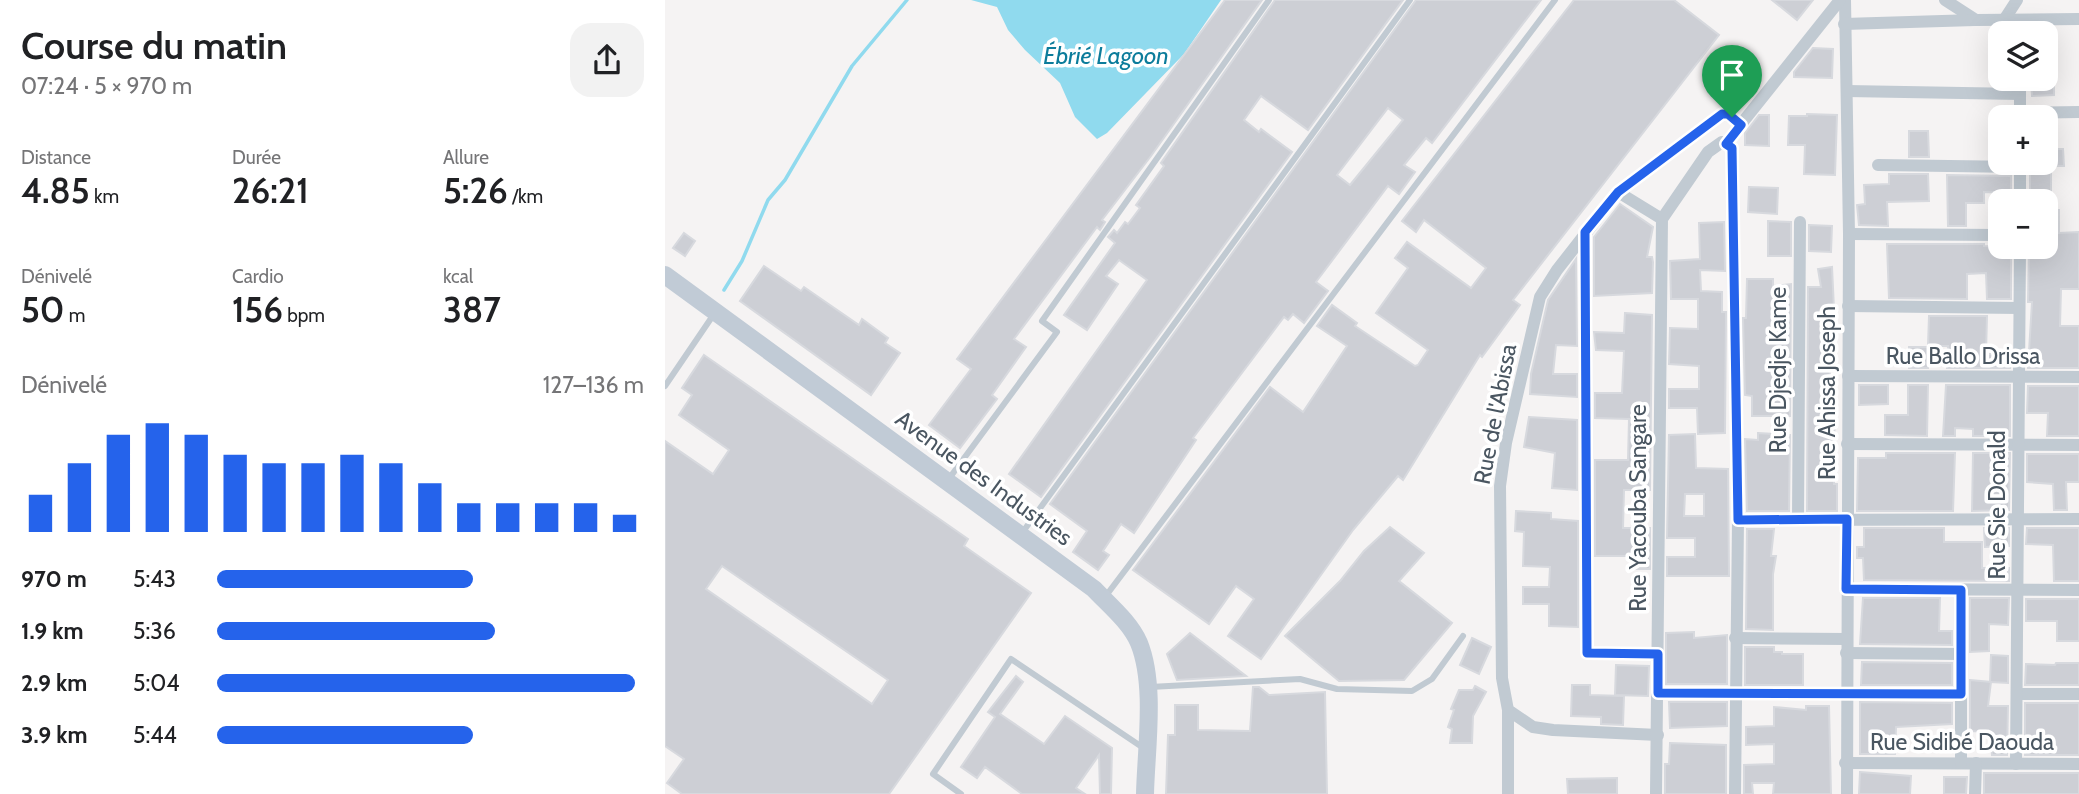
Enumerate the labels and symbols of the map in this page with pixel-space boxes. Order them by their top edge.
water label: Ébrié Lagoon [1043,40,1169,70]
pin [1702,45,1762,117]
street label: Rue Djedje Kame [1764,287,1792,453]
street label: Rue Ahissa Joseph [1813,306,1841,480]
street label: Rue de l'Abissa [1468,341,1522,487]
street label: Rue Ballo Drissa [1886,342,2040,370]
street label: Rue Yacouba Sangare [1624,404,1652,612]
street label: Avenue des Industries [890,405,1078,551]
street label: Rue Sie Donald [1983,431,2011,579]
street label: Rue Sidibé Daouda [1870,728,2054,756]

